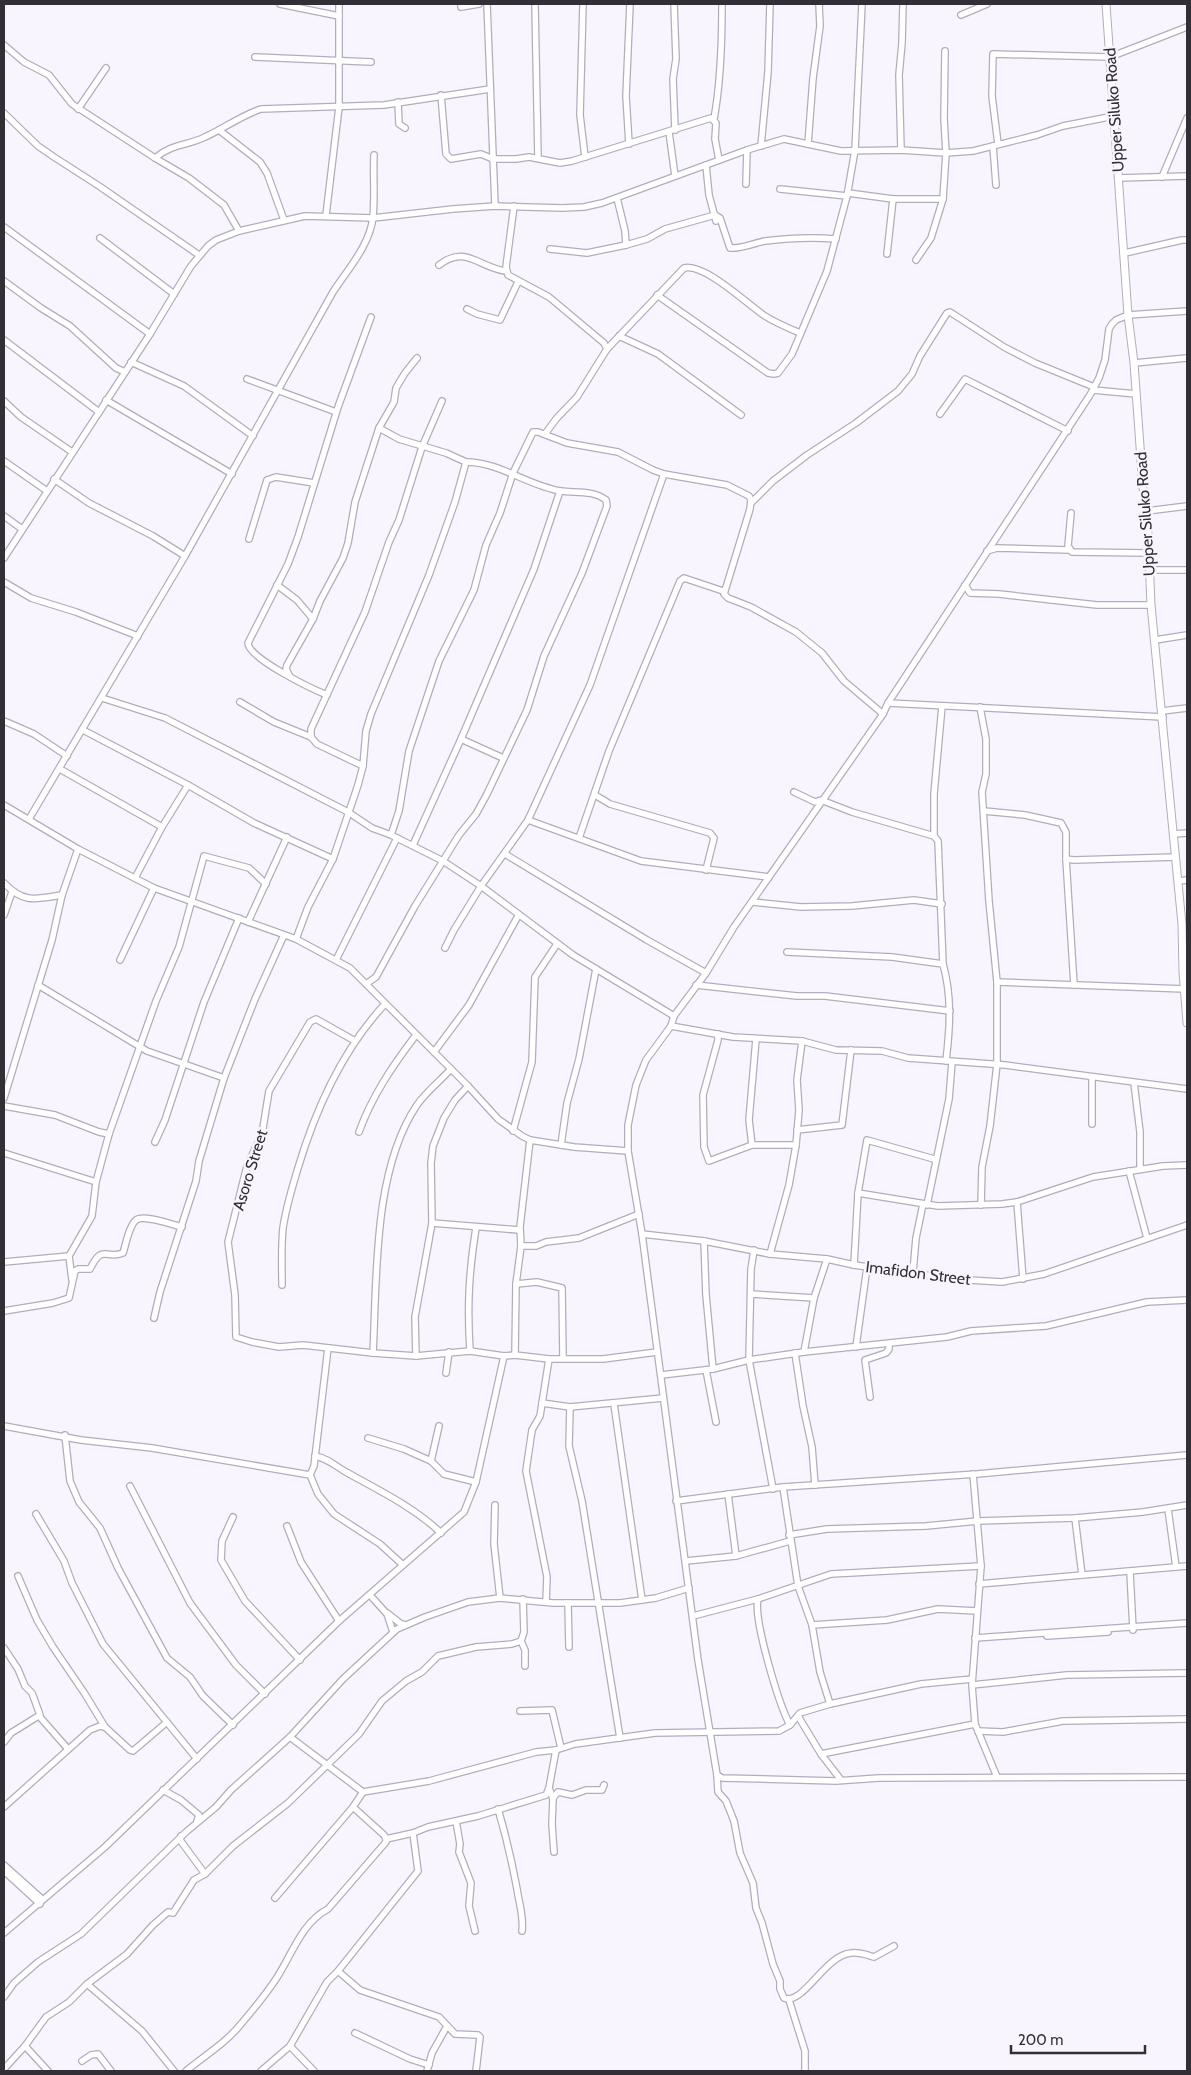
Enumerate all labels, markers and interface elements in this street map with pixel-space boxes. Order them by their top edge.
street label: Upper Siluko Road [1100,47,1128,173]
street label: Upper Siluko Road [1131,451,1159,577]
street label: Asoro Street [229,1127,271,1213]
street label: Imafidon Street [864,1257,972,1289]
scale bar [1011,2022,1145,2054]
text: 200 m [1018,2031,1063,2049]

